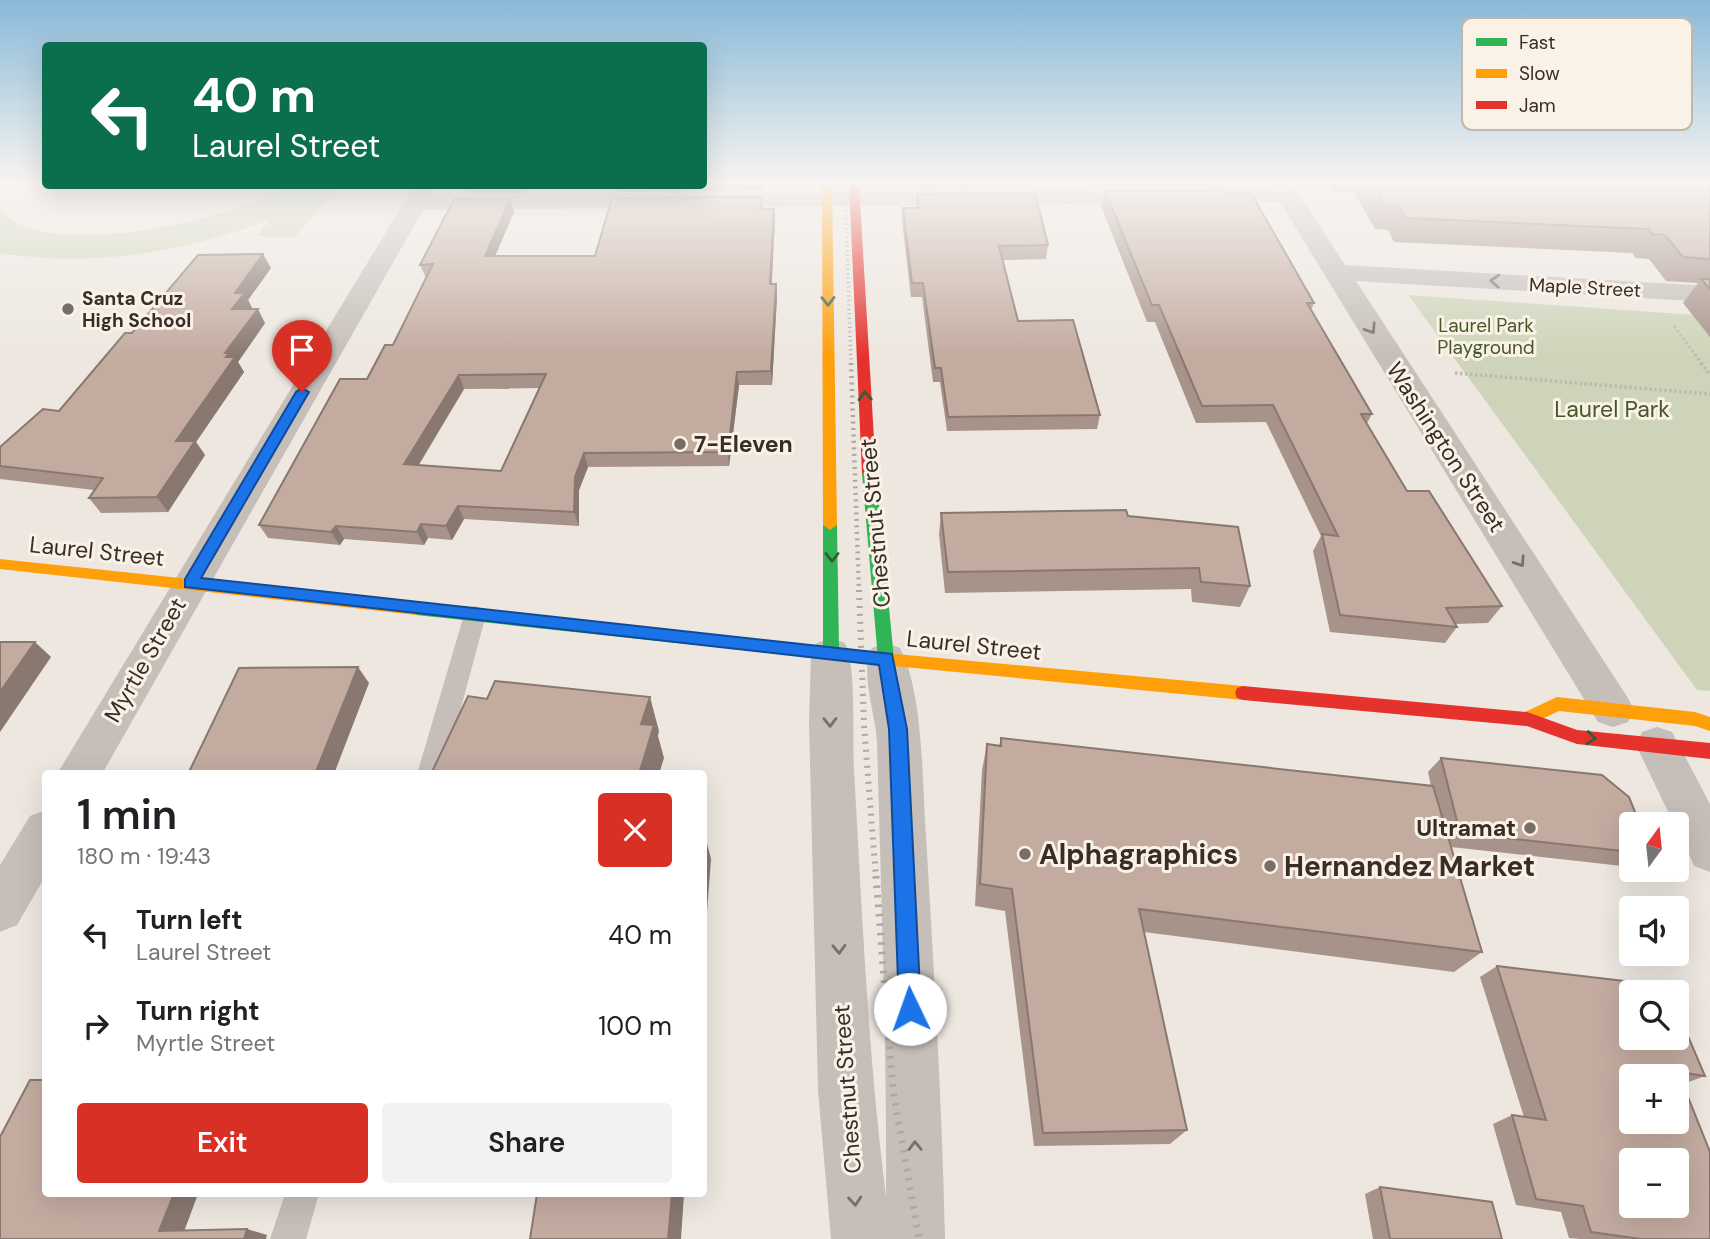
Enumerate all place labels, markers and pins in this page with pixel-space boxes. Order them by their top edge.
place label: Santa Cruz High School [82,286,191,333]
marker: Santa Cruz High School [60,301,76,317]
pin [272,320,332,392]
place label: 7-Eleven [694,429,793,459]
marker: 7-Eleven [672,436,688,452]
place label: Ultramat [1416,813,1516,843]
marker: Ultramat [1522,820,1538,836]
place label: Alphagraphics [1039,836,1238,873]
marker: Alphagraphics [1017,846,1033,862]
place label: Hernandez Market [1284,848,1535,885]
marker: Hernandez Market [1262,858,1278,874]

